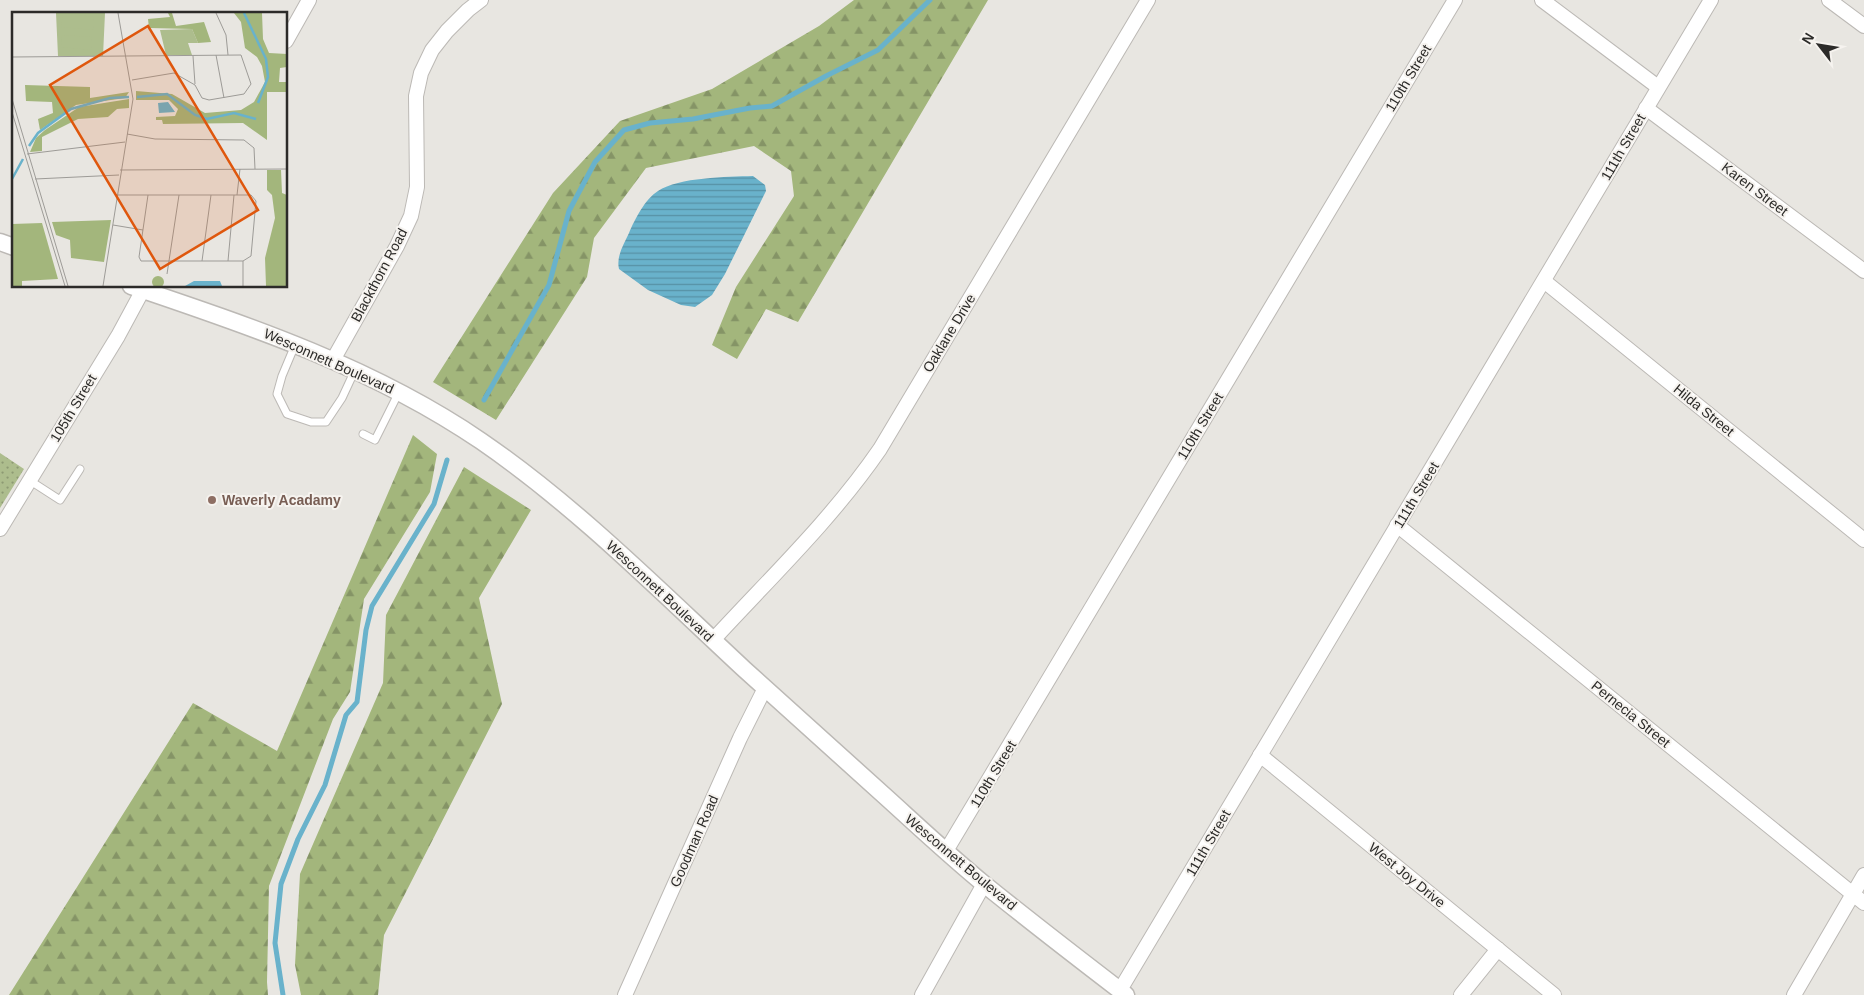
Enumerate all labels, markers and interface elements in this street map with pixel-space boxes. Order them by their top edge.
inset map [12,12,288,288]
north arrow [1794,20,1844,70]
text: N [1798,30,1817,47]
street label: 110th Street [1382,42,1434,114]
street label: 111th Street [1598,111,1649,183]
street label: Karen Street [1719,159,1791,219]
street label: Blackthorn Road [348,226,410,324]
street label: Oaklane Drive [919,291,979,375]
street label: Wesconnett Boulevard [262,325,396,397]
street label: 105th Street [46,371,100,445]
street label: Hilda Street [1671,381,1738,439]
street label: 110th Street [1174,390,1226,462]
street label: 111th Street [1390,459,1442,531]
place label: Waverly Acadamy [222,492,341,508]
marker: Waverly Acadamy [206,494,218,506]
street label: Wesconnett Boulevard [603,537,717,645]
street label: Pernecia Street [1588,677,1674,751]
street label: 110th Street [967,738,1019,810]
street label: Goodman Road [667,793,721,889]
street label: 111th Street [1183,807,1234,879]
street label: Wesconnett Boulevard [902,811,1020,913]
street label: West Joy Drive [1365,839,1449,911]

